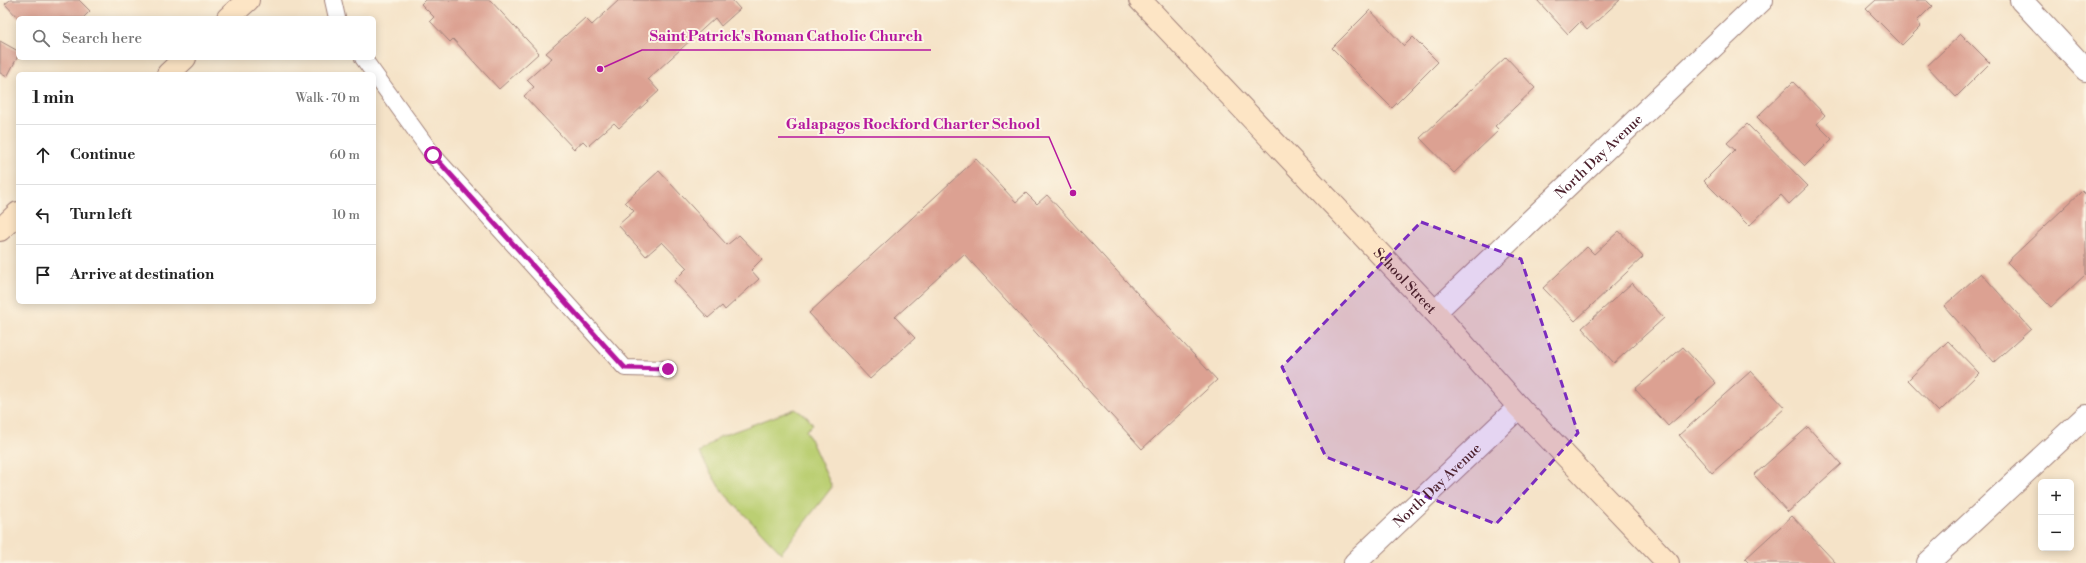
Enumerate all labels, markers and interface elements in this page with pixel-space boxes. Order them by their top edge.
search box [16,16,376,60]
callout: Saint Patrick's Roman Catholic Church [642,23,931,50]
icon: search [30,27,52,49]
text: Saint Patrick's Roman Catholic Church [650,27,923,46]
text: Search here [62,29,142,48]
text: 1 min [32,87,74,109]
text: Walk · 70 m [295,90,360,106]
callout: Galapagos Rockford Charter School [778,110,1049,137]
street label: North Day Avenue [1551,111,1647,203]
text: Galapagos Rockford Charter School [786,115,1040,134]
icon: ahead [32,144,54,166]
text: Continue [70,145,135,164]
route start [424,146,442,164]
text: 60 m [329,147,360,163]
icon: left [32,204,54,226]
text: Turn left [70,205,132,224]
text: 10 m [332,207,360,223]
street label: School Street [1369,244,1440,318]
icon: arrive [32,264,54,286]
text: Arrive at destination [70,265,214,284]
route end [659,360,677,378]
street label: North Day Avenue [1390,440,1485,532]
map controls [2038,479,2074,551]
button: + [2038,479,2074,515]
button: − [2038,515,2074,551]

